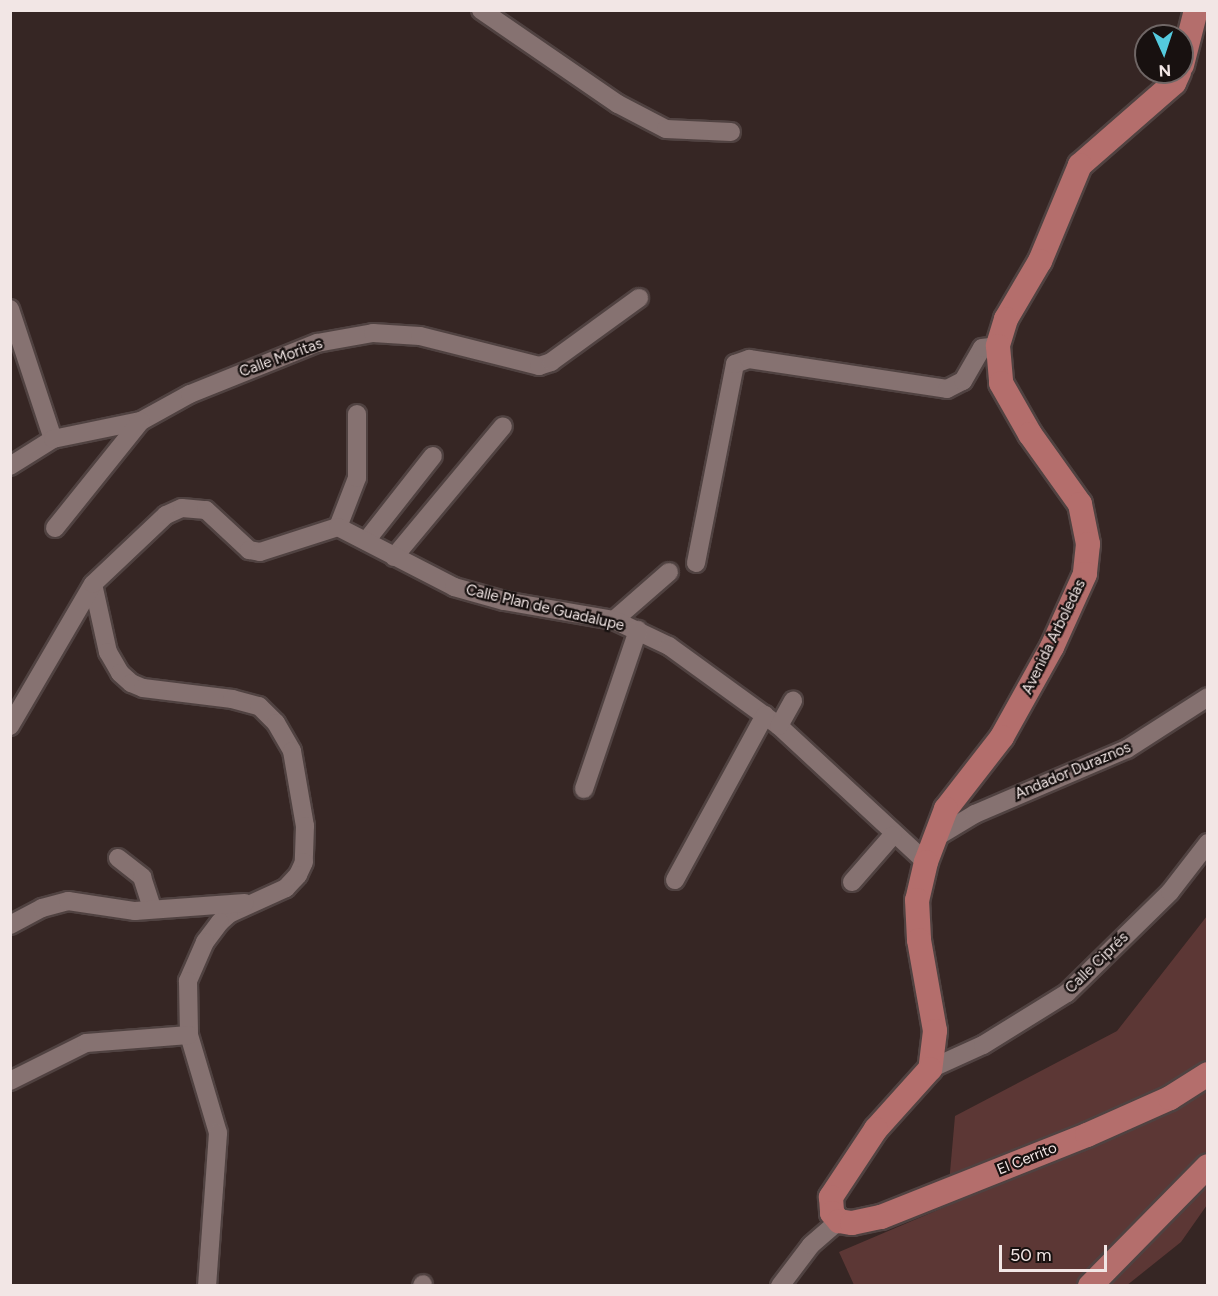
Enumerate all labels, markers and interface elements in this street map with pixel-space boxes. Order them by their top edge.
north arrow [1134,24,1194,84]
text: N [1158,61,1172,80]
street label: Calle Moritas [237,335,325,381]
street label: Avenida Arboledas [1018,577,1090,697]
street label: Calle Plan de Guadalupe [464,581,626,635]
street label: Andador Duraznos [1012,738,1134,804]
street label: Calle Ciprés [1062,929,1132,997]
street label: El Cerrito [994,1139,1060,1179]
scale bar [1002,1233,1110,1271]
text: 50 m [1010,1244,1052,1266]

